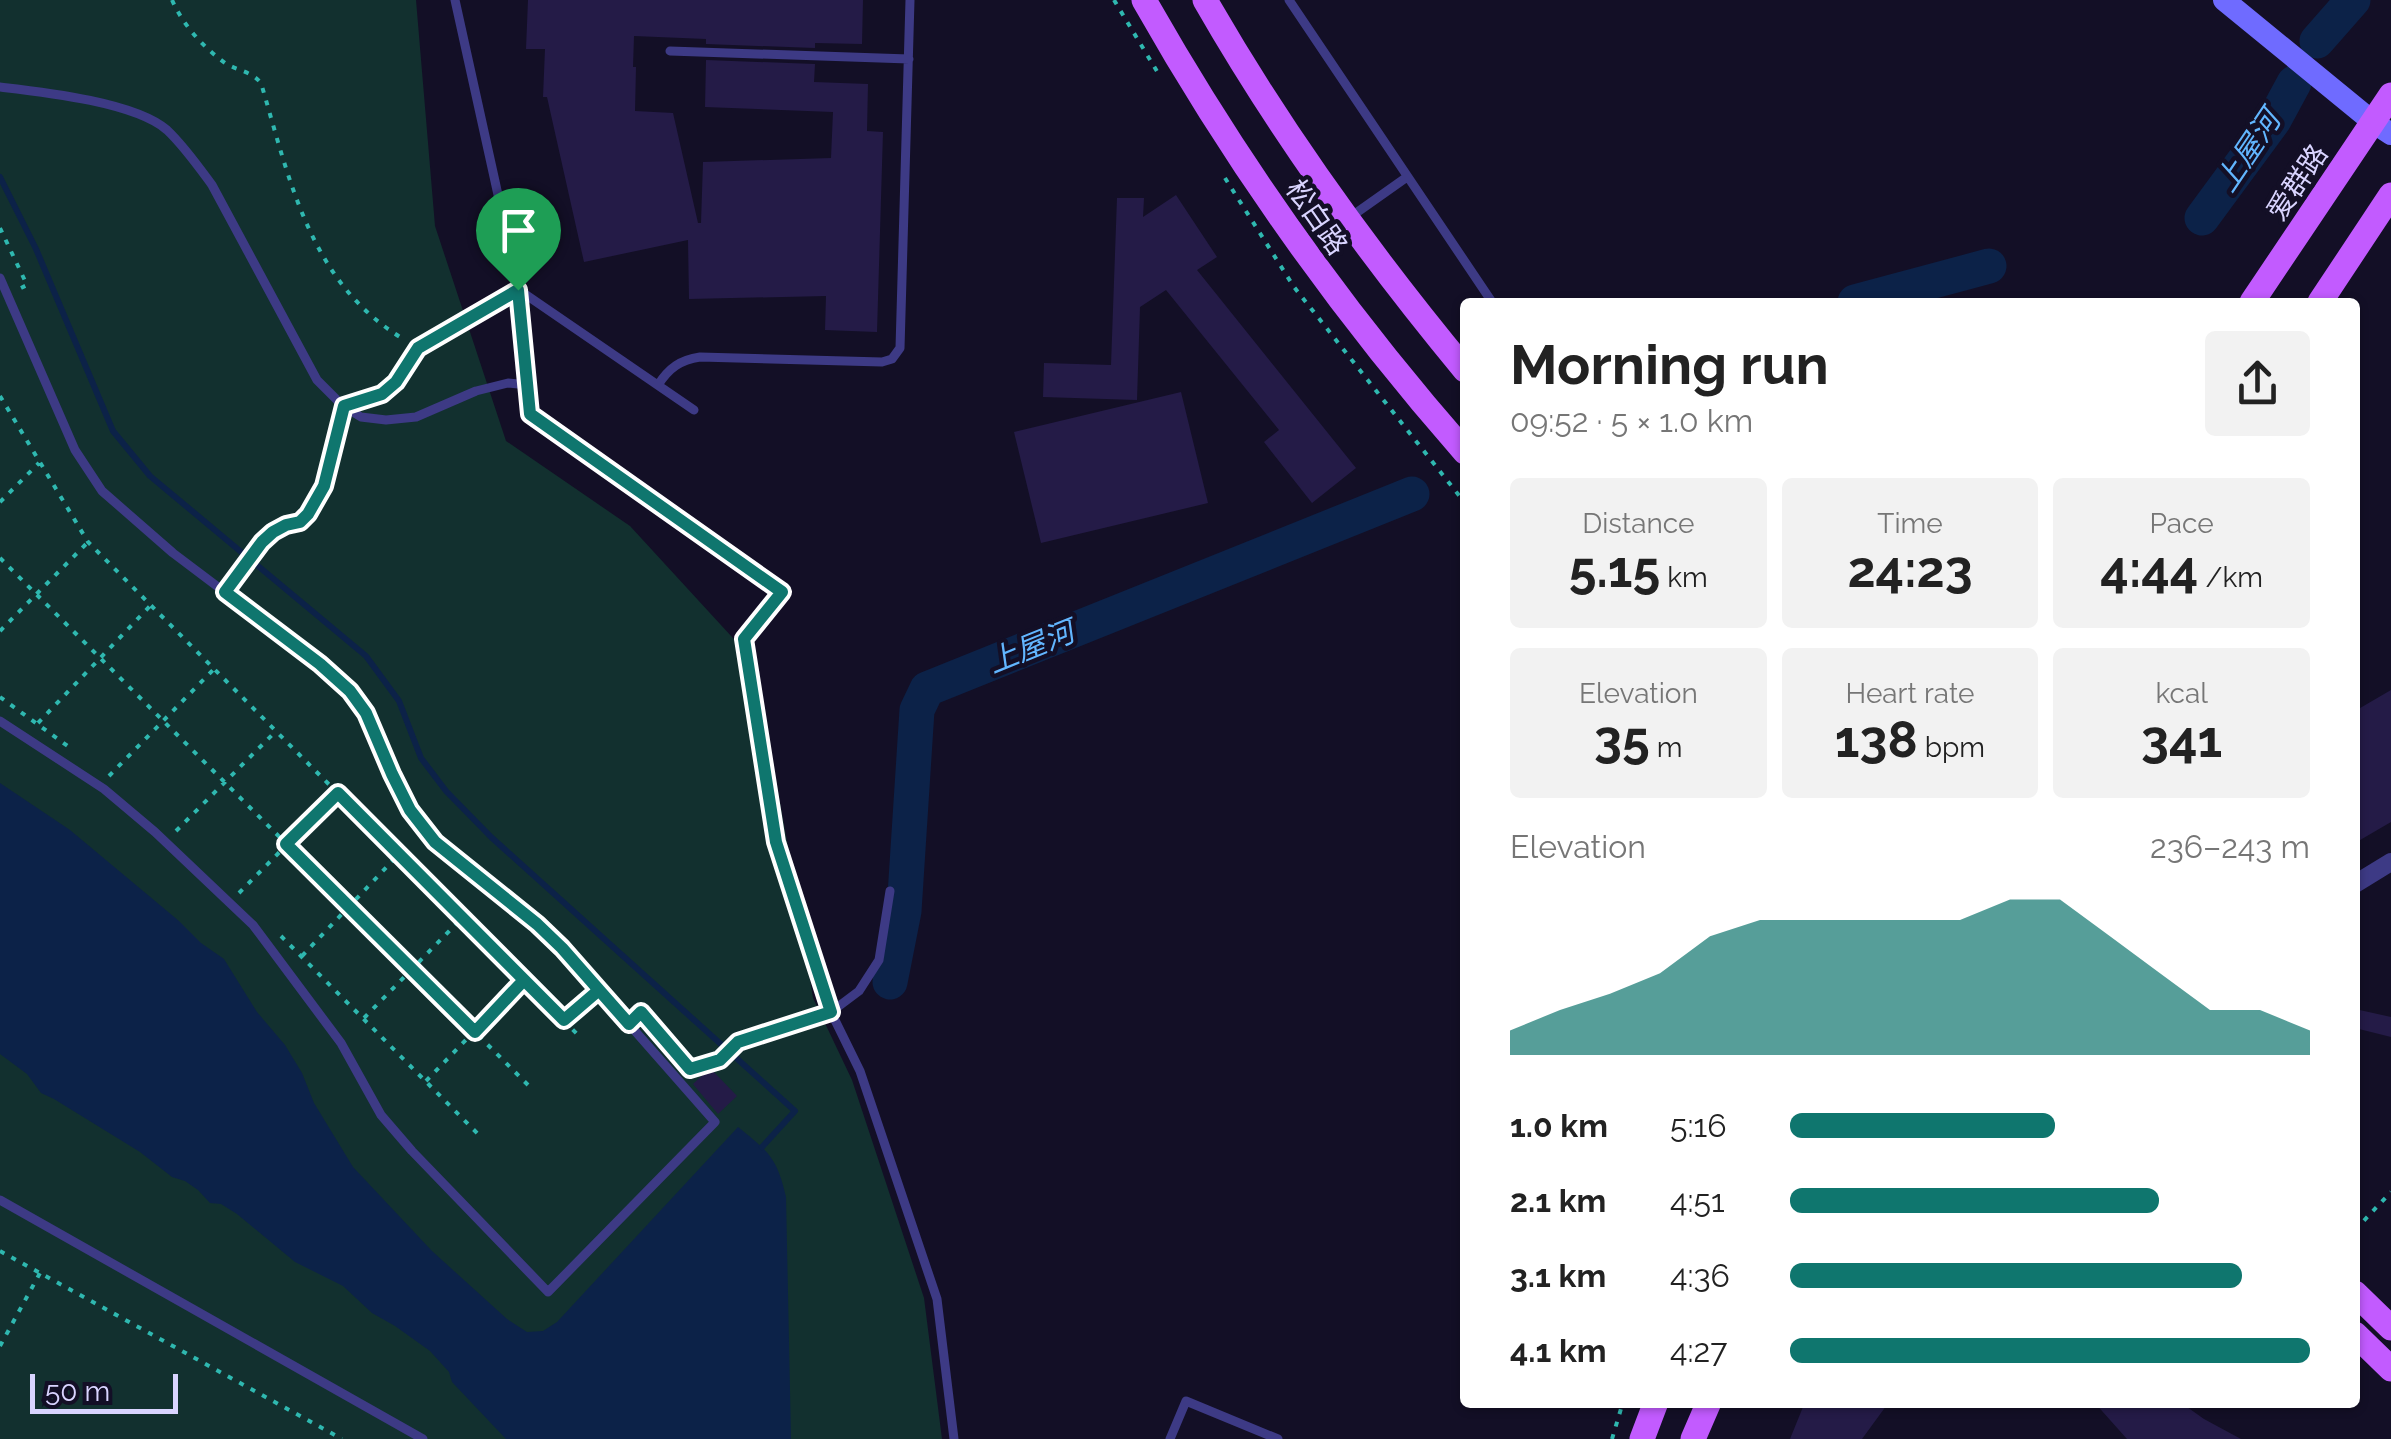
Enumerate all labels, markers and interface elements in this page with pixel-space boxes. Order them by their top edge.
water label: 上屋河 [2208,99,2290,198]
street label: 爱群路 [2260,138,2335,226]
street label: 松白路 [1279,173,1354,261]
pin [476,188,561,291]
icon: arrive [491,203,546,258]
button: share [2205,331,2310,436]
text: Morning run [1510,332,1829,397]
text: 09:52 · 5 × 1.0 km [1510,402,1753,439]
text: Distance [1582,507,1694,540]
text: Time [1877,507,1943,540]
text: Pace [2150,507,2214,540]
text: 5.15 [1569,540,1660,599]
text: 24:23 [1847,540,1973,599]
text: 4:44 [2100,540,2198,599]
text: km [1660,561,1708,594]
text: /km [2198,561,2263,594]
water label: 上屋河 [983,612,1084,680]
text: Elevation [1579,677,1698,710]
text: Heart rate [1846,677,1974,710]
text: kcal [2155,677,2208,710]
text: 35 [1594,710,1650,769]
text: 138 [1835,710,1918,769]
text: 341 [2141,710,2222,769]
text: m [1650,731,1683,764]
text: bpm [1918,731,1985,764]
text: Elevation [1510,828,1646,865]
text: 236–243 m [2150,828,2310,865]
text: 1.0 km [1510,1107,1608,1144]
text: 5:16 [1670,1107,1726,1144]
text: 2.1 km [1510,1182,1606,1219]
text: 4:51 [1670,1182,1725,1219]
text: 3.1 km [1510,1257,1606,1294]
text: 4:36 [1670,1257,1730,1294]
text: 4.1 km [1510,1332,1607,1369]
text: 4:27 [1670,1332,1727,1369]
scale bar [30,1369,178,1414]
text: 50 m [45,1375,110,1408]

